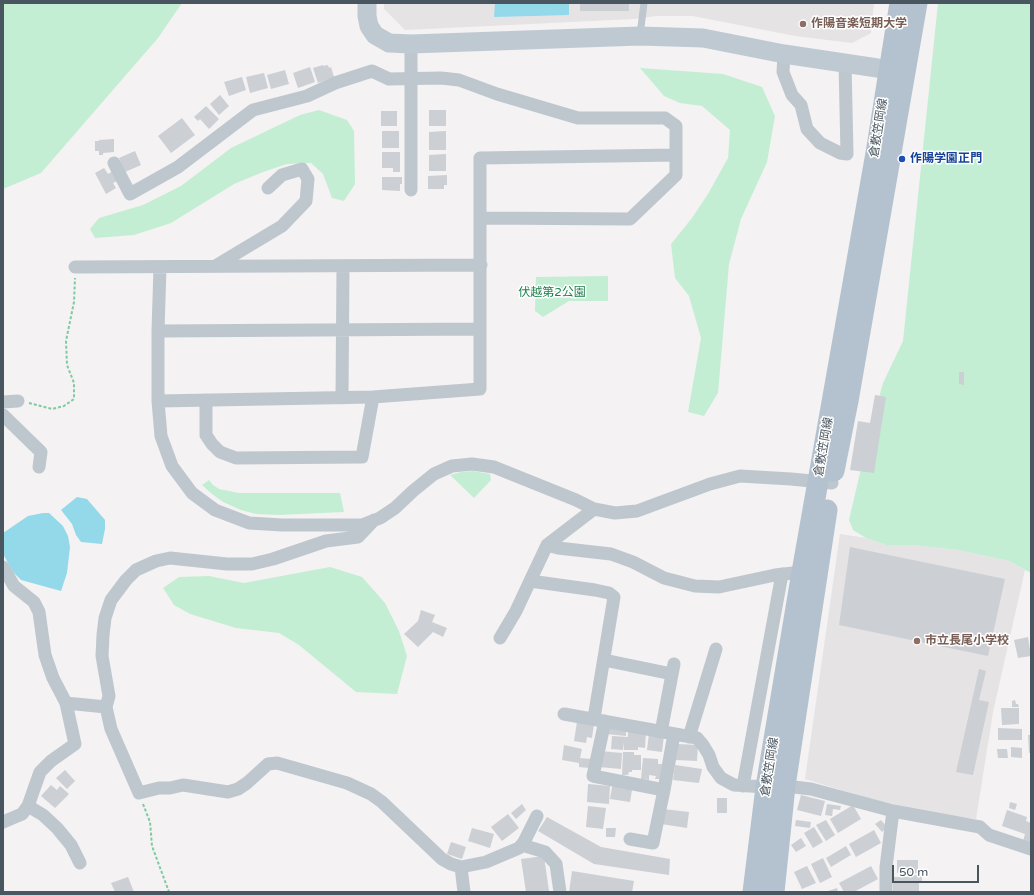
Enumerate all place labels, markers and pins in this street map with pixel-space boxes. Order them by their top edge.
place label: 作陽音楽短期大学 [811,17,907,31]
marker: 作陽音楽短期大学 [798,19,808,29]
place label: 作陽学園正門 [910,152,982,166]
marker: 作陽学園正門 [897,154,907,164]
place label: 市立長尾小学校 [925,634,1009,648]
marker: 市立長尾小学校 [912,636,922,646]

